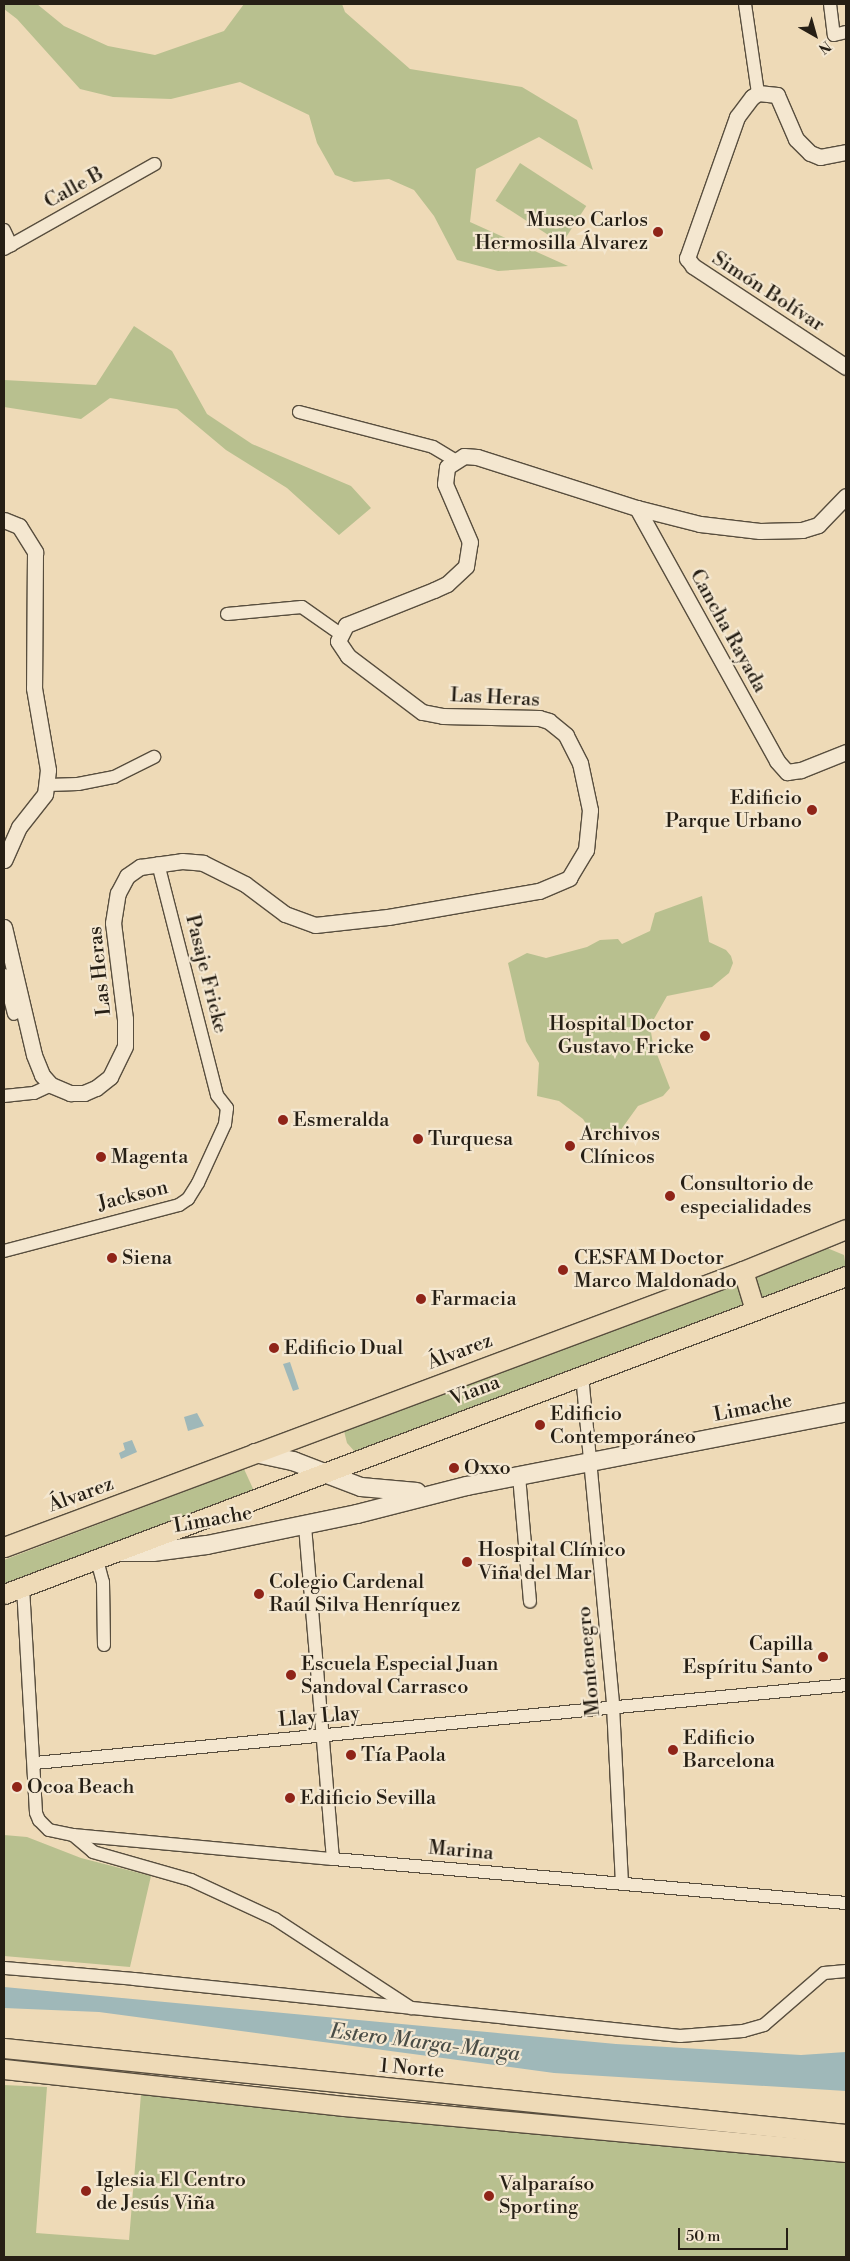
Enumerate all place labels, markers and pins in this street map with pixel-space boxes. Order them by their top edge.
place label: Museo Carlos Hermosilla Álvarez [475,208,648,255]
marker: Museo Carlos Hermosilla Álvarez [652,226,664,238]
place label: Edificio Parque Urbano [665,786,802,833]
marker: Edificio Parque Urbano [806,804,818,816]
place label: Hospital Doctor Gustavo Fricke [549,1012,694,1059]
marker: Hospital Doctor Gustavo Fricke [698,1029,712,1043]
place label: Esmeralda [293,1108,389,1132]
marker: Esmeralda [277,1114,289,1126]
place label: Archivos Clínicos [580,1122,660,1169]
place label: Turquesa [428,1127,513,1151]
marker: Turquesa [412,1133,424,1145]
marker: Archivos Clínicos [564,1140,576,1152]
place label: Magenta [111,1145,188,1169]
marker: Magenta [95,1151,107,1163]
place label: Consultorio de especialidades [680,1172,814,1219]
marker: Consultorio de especialidades [664,1190,676,1202]
place label: Siena [122,1246,172,1270]
place label: CESFAM Doctor Marco Maldonado [574,1246,737,1293]
marker: Siena [106,1252,118,1264]
marker: CESFAM Doctor Marco Maldonado [556,1263,570,1277]
place label: Farmacia [431,1287,516,1311]
marker: Farmacia [415,1293,427,1305]
place label: Edificio Dual [284,1336,403,1360]
marker: Edificio Dual [268,1342,280,1354]
place label: Edificio Contemporáneo [550,1402,696,1449]
marker: Edificio Contemporáneo [534,1419,546,1431]
place label: Oxxo [464,1456,511,1480]
marker: Oxxo [448,1462,460,1474]
place label: Hospital Clínico Viña del Mar [478,1538,626,1585]
marker: Hospital Clínico Viña del Mar [460,1555,474,1569]
place label: Colegio Cardenal Raúl Silva Henríquez [269,1570,460,1617]
marker: Colegio Cardenal Raúl Silva Henríquez [253,1588,265,1600]
place label: Capilla Espíritu Santo [683,1633,813,1680]
marker: Capilla Espíritu Santo [817,1651,829,1663]
place label: Escuela Especial Juan Sandoval Carrasco [301,1652,498,1699]
marker: Escuela Especial Juan Sandoval Carrasco [285,1669,297,1681]
place label: Edificio Barcelona [683,1726,775,1773]
place label: Tía Paola [361,1743,446,1767]
marker: Edificio Barcelona [667,1744,679,1756]
marker: Tía Paola [345,1749,357,1761]
place label: Ocoa Beach [27,1775,134,1799]
marker: Ocoa Beach [11,1781,23,1793]
place label: Edificio Sevilla [300,1786,436,1810]
marker: Edificio Sevilla [284,1792,296,1804]
place label: Iglesia El Centro de Jesús Viña [96,2168,246,2215]
place label: Valparaíso Sporting [499,2172,595,2219]
marker: Iglesia El Centro de Jesús Viña [80,2185,92,2197]
marker: Valparaíso Sporting [483,2190,495,2202]

